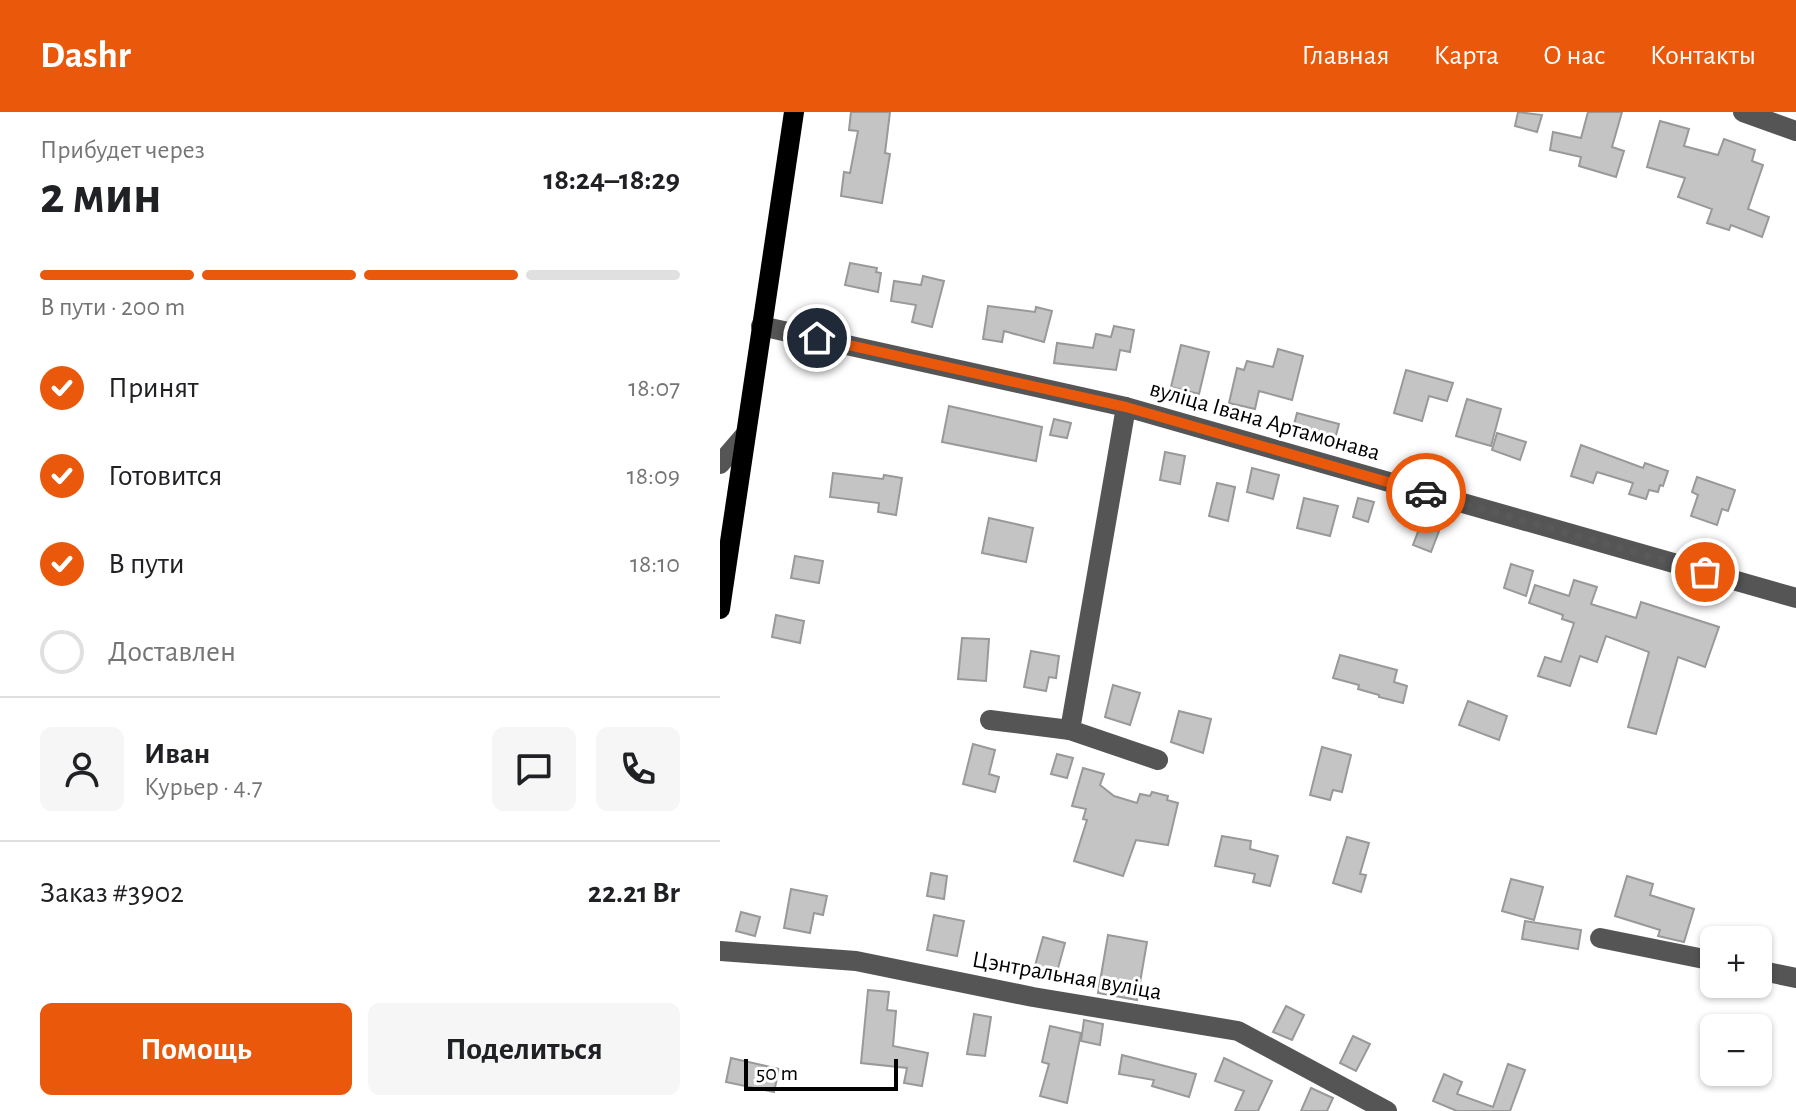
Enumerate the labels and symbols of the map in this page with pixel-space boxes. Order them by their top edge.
pin [783,304,851,372]
street label: вуліца Івана Артамонава [1147,377,1383,465]
courier [1386,453,1466,533]
pin [1671,538,1739,606]
street label: Цэнтральная вуліца [970,947,1164,1004]
scale bar [744,1055,898,1091]

